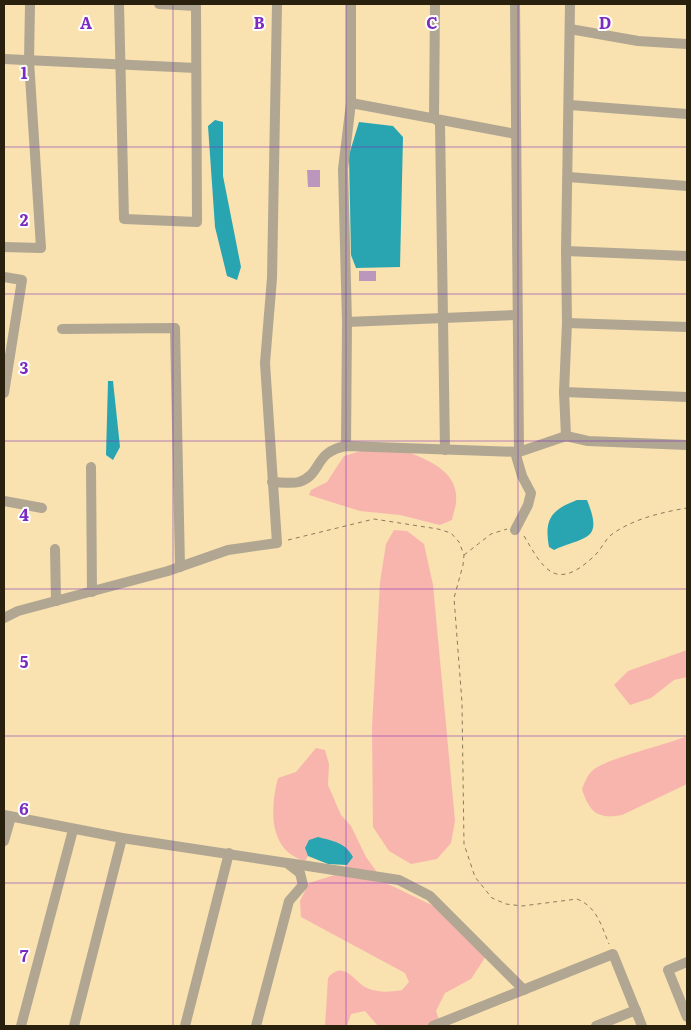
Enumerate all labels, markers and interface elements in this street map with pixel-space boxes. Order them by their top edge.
text: A [80,10,92,34]
text: B [253,10,265,34]
text: C [426,10,438,34]
text: D [599,10,611,34]
text: 1 [21,60,28,84]
text: 2 [20,207,29,231]
text: 3 [20,355,29,379]
text: 4 [19,502,29,526]
text: 5 [20,649,29,673]
text: 6 [19,796,29,820]
text: 7 [20,943,29,967]

